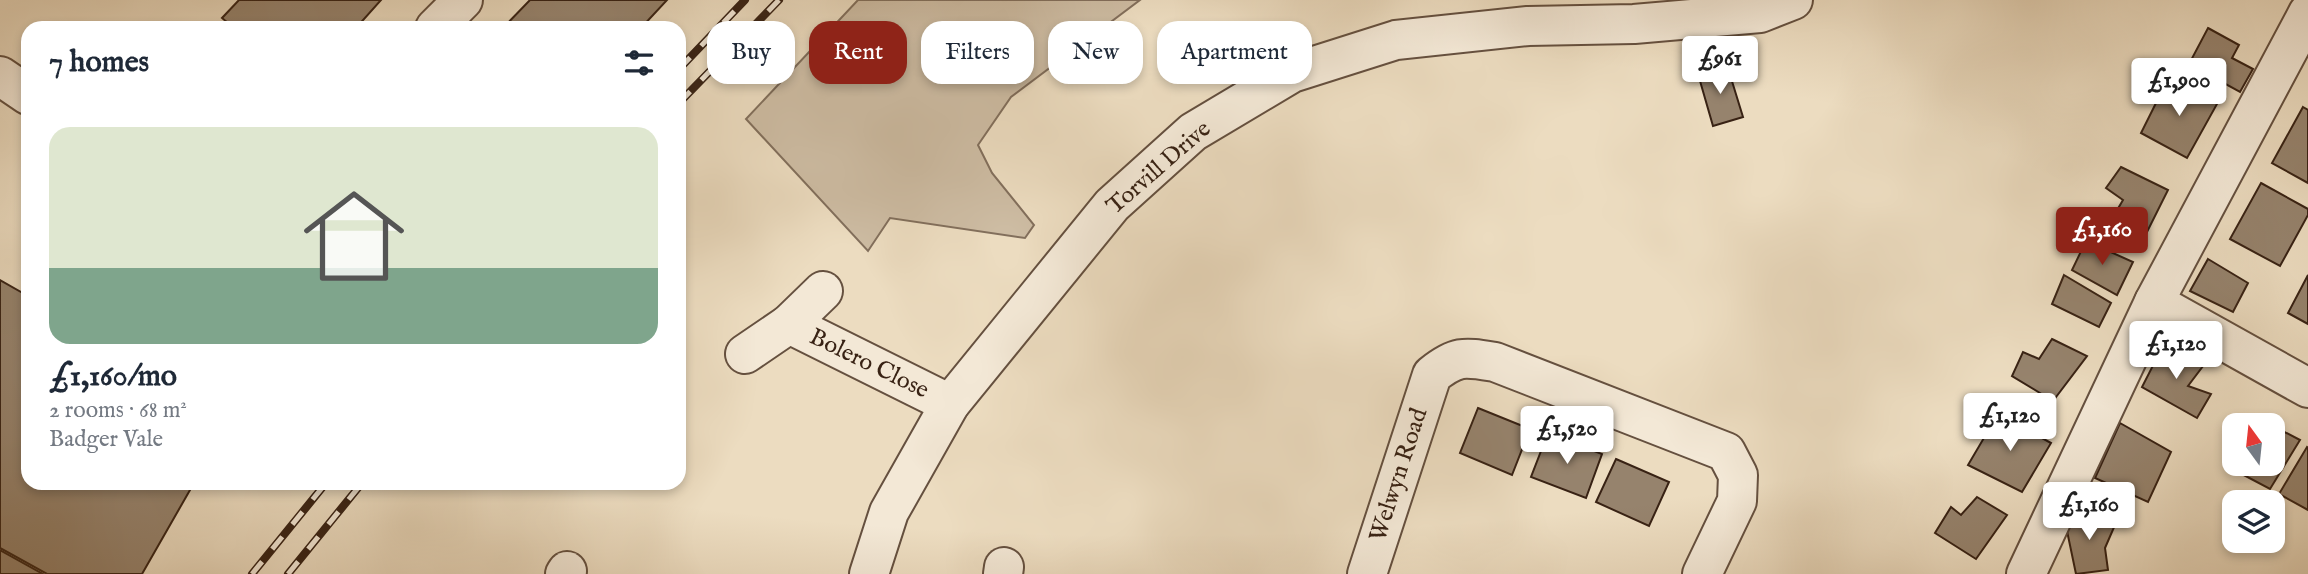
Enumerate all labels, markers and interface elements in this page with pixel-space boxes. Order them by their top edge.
chip: Buy [707,21,795,84]
chip: Rent [809,21,907,84]
chip: Filters [921,21,1034,84]
chip: New [1048,21,1143,84]
chip: Apartment [1157,21,1312,84]
pin: £961 [1679,36,1761,96]
text: 7 homes [49,44,149,82]
icon: filters [620,44,658,82]
text: £961 [1698,44,1742,73]
pin: £1,900 [2122,58,2236,118]
text: £1,900 [2147,66,2211,95]
street label: Torvill Drive [1100,114,1218,222]
icon: home [291,173,417,299]
pin: £1,160 [2045,208,2159,267]
text: £1,160 [2072,215,2132,244]
street label: Bolero Close [804,322,934,406]
pin: £1,120 [2119,322,2233,381]
text: £1,120 [2145,329,2207,358]
text: £1,160/mo [49,358,177,396]
pin: £1,120 [1953,393,2067,453]
text: 2 rooms · 68 m² [49,396,187,425]
text: £1,120 [1979,401,2041,430]
street label: Welwyn Road [1363,404,1435,546]
pin: £1,520 [1510,406,1624,466]
north arrow [2222,413,2286,476]
map controls [2222,413,2285,553]
text: £1,520 [1537,414,1597,443]
text: Badger Vale [49,425,163,454]
pin: £1,160 [2032,482,2146,542]
text: £1,160 [2059,490,2119,519]
button: layers [2222,490,2285,553]

